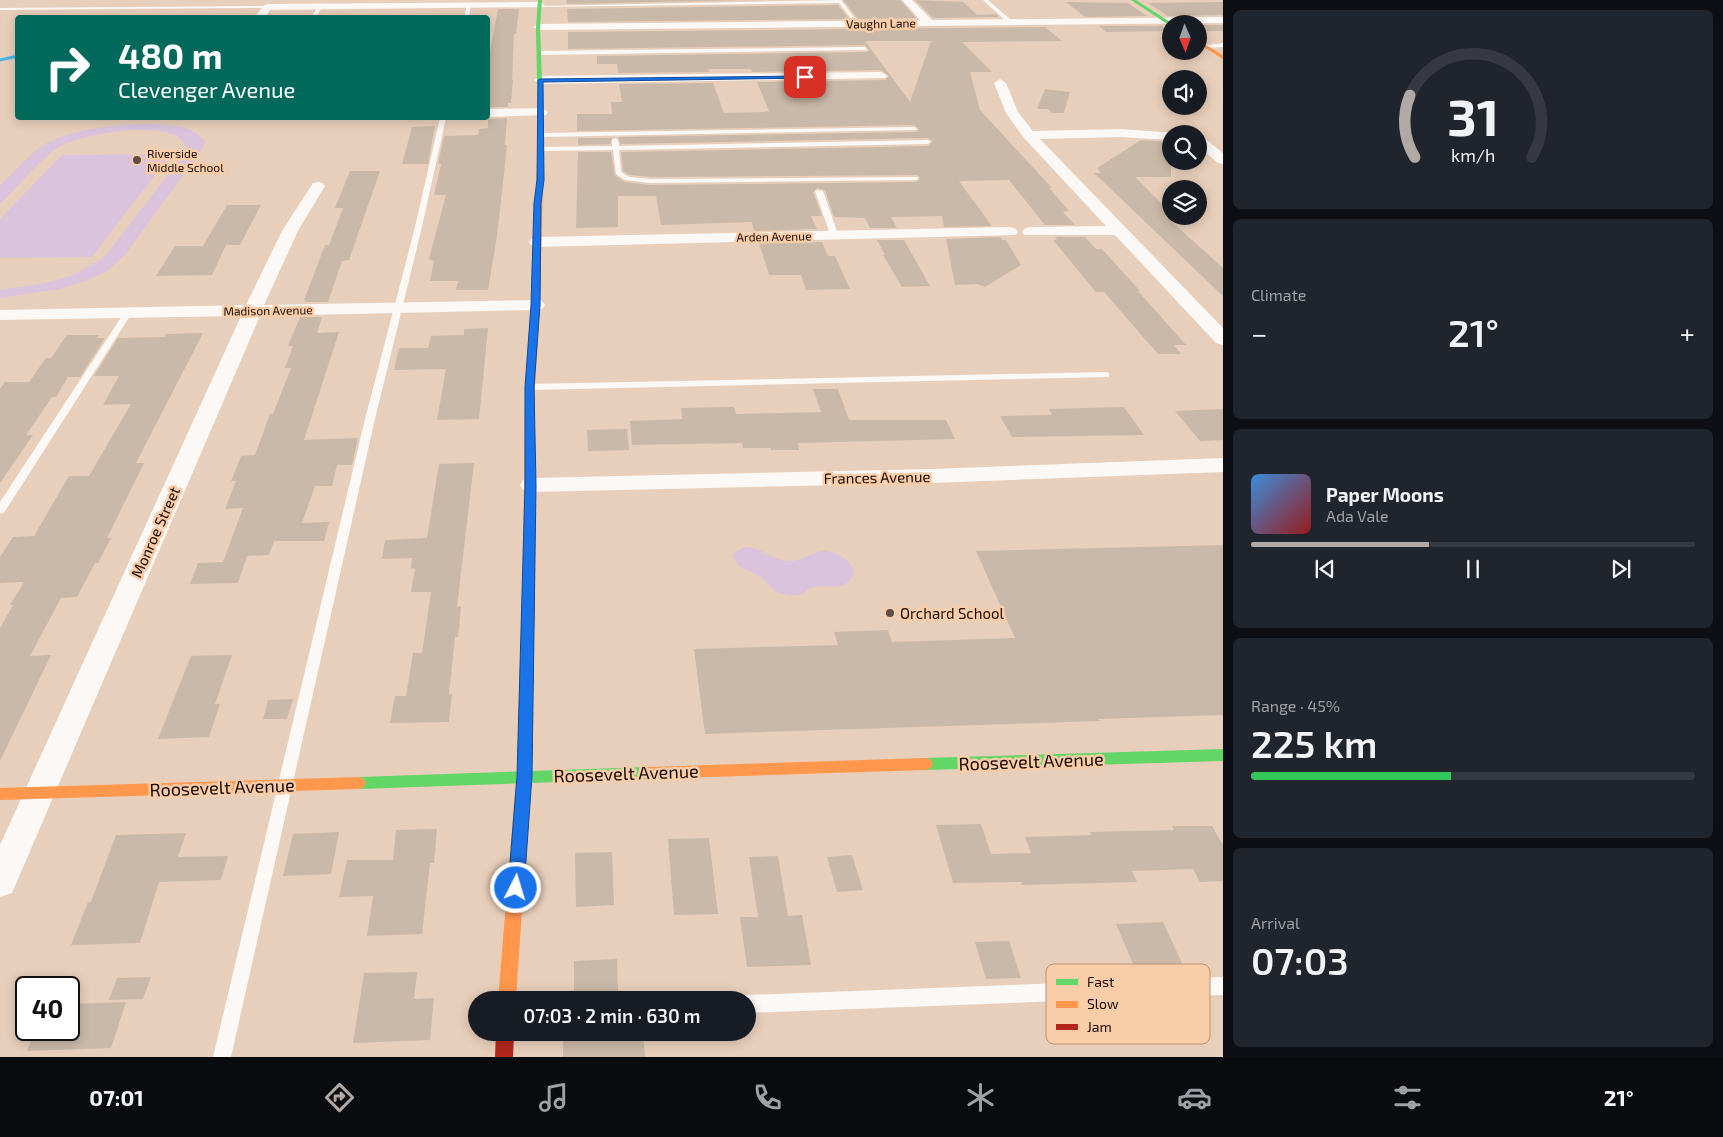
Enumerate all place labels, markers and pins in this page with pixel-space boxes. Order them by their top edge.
pin [784,56,826,98]
place label: Riverside Middle School [147,146,224,174]
marker: Riverside Middle School [131,154,143,166]
place label: Orchard School [900,604,1004,622]
marker: Orchard School [884,607,896,619]

